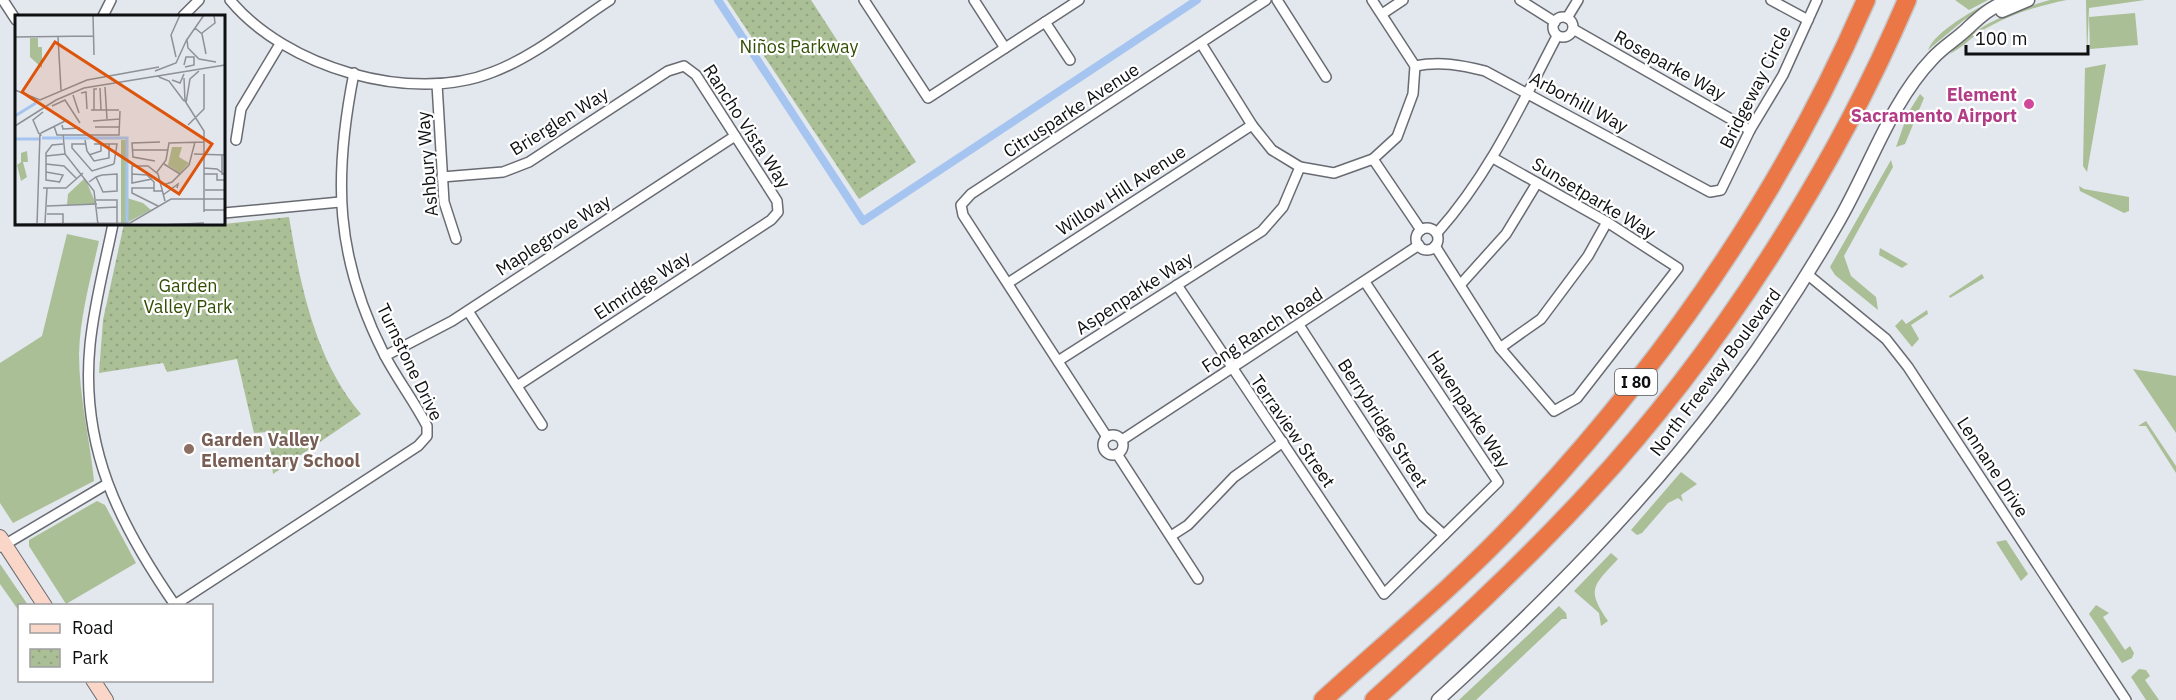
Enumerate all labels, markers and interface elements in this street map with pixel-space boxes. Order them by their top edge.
inset map [15,15,225,225]
scale bar [1966,18,2088,56]
street label: Bridgeway Circle [1714,22,1796,152]
street label: Roseparke Way [1610,25,1730,105]
text: 100 m [1975,27,2027,50]
park label: Niños Parkway [739,35,859,58]
street label: Citrusparke Avenue [999,57,1143,163]
street label: Rancho Vista Way [698,60,796,192]
street label: Arborhill Way [1526,66,1632,138]
street label: Brierglen Way [505,82,613,160]
place label: Element Sacramento Airport [1851,83,2017,127]
marker: Element Sacramento Airport [2022,97,2036,111]
street label: Ashbury Way [411,110,443,218]
street label: Willow Hill Avenue [1052,140,1190,240]
street label: Sunsetparke Way [1528,152,1660,244]
street label: Maplegrove Way [491,189,615,281]
street label: Elmridge Way [589,245,695,325]
street label: Aspenparke Way [1071,247,1197,339]
park label: Garden Valley Park [143,274,233,318]
street label: Fong Ranch Road [1197,282,1327,378]
street label: North Freeway Boulevard [1644,283,1786,461]
street label: Turnstone Drive [372,300,448,424]
street label: Havenparke Way [1422,346,1516,472]
street label: Berrybridge Street [1333,354,1433,492]
road number: I 80 [1615,369,1657,395]
street label: Terraview Street [1246,370,1340,492]
street label: Lennane Drive [1952,413,2034,522]
place label: Garden Valley Elementary School [201,428,360,472]
marker: Garden Valley Elementary School [182,442,196,456]
legend [18,604,213,682]
text: Road [72,616,113,639]
text: Park [72,646,109,669]

